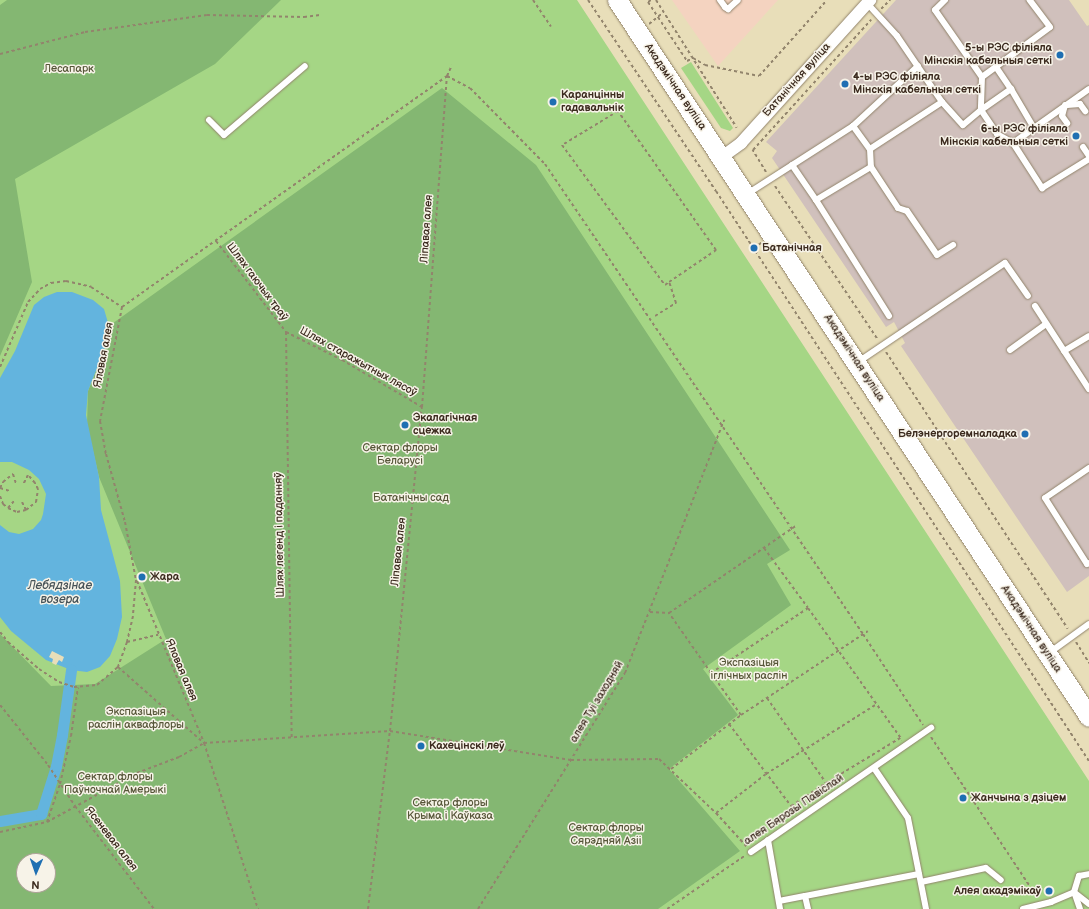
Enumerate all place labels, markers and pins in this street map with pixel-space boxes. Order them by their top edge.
place label: 5-ы РЭС філіяла Мінскія кабельныя сеткі [924,42,1052,68]
marker: 5-ы РЭС філіяла Мінскія кабельныя сеткі [1055,50,1065,60]
place label: 4-ы РЭС філіяла Мінскія кабельныя сеткі [853,71,981,97]
marker: 4-ы РЭС філіяла Мінскія кабельныя сеткі [840,79,850,89]
place label: Каранцінны гадавальнік [561,89,624,115]
marker: Каранцінны гадавальнік [548,97,558,107]
place label: 6-ы РЭС філіяла Мінскія кабельныя сеткі [940,123,1068,149]
marker: 6-ы РЭС філіяла Мінскія кабельныя сеткі [1071,131,1081,141]
place label: Батанічная [762,241,822,255]
marker: Батанічная [749,243,759,253]
place label: Экалагічная сцежка [413,412,477,438]
marker: Экалагічная сцежка [400,420,410,430]
place label: Белэнергоремналадка [898,427,1017,441]
marker: Белэнергоремналадка [1020,429,1030,439]
place label: Жара [150,570,179,584]
marker: Жара [137,572,147,582]
place label: Кахецінскі леў [429,739,504,753]
marker: Кахецінскі леў [416,741,426,751]
place label: Жанчына з дзіцем [971,791,1066,805]
marker: Жанчына з дзіцем [958,793,968,803]
place label: Алея акадэмікаў [954,884,1041,898]
marker: Алея акадэмікаў [1044,886,1054,896]

